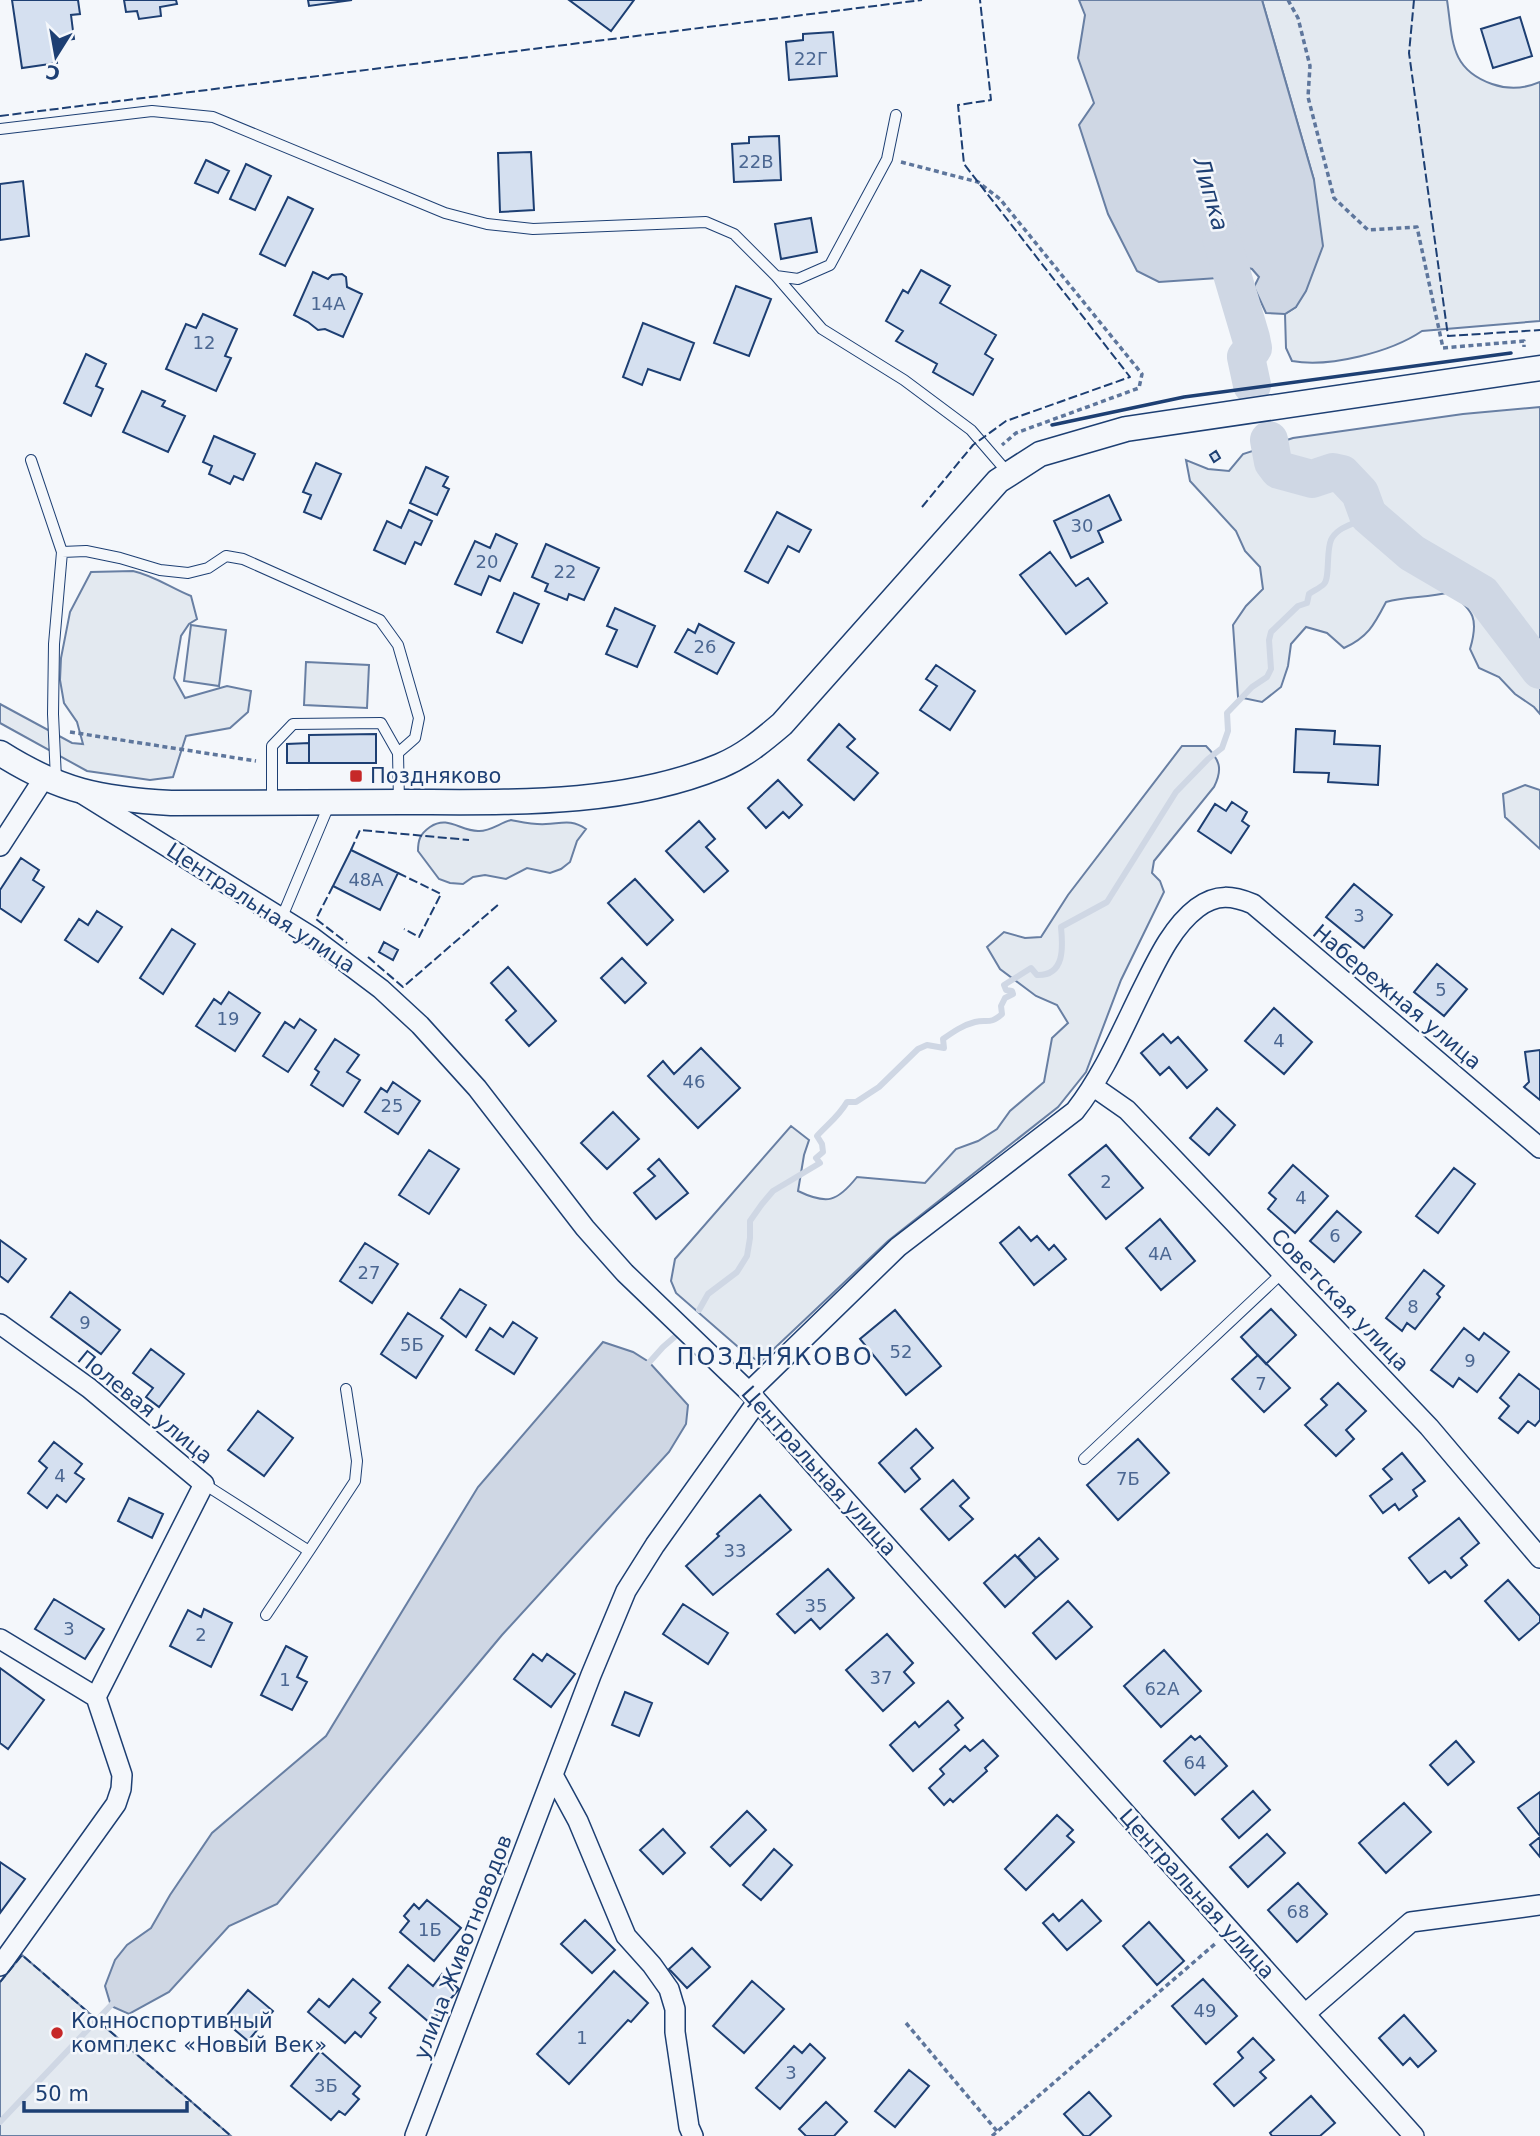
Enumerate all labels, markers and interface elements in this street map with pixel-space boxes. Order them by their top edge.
north arrow [21,21,91,91]
house number: 22Г [794,48,828,69]
text: С [44,61,62,85]
house number: 22В [738,151,774,172]
water label: Липка [1188,153,1234,234]
house number: 14А [310,293,346,314]
house number: 12 [193,332,215,353]
house number: 30 [1071,515,1093,536]
house number: 20 [476,551,498,572]
house number: 22 [554,561,576,582]
house number: 26 [694,636,716,657]
place label: Поздняково [370,764,501,788]
marker: Поздняково [348,768,364,784]
street label: Центральная улица [162,838,360,978]
house number: 48А [348,869,384,890]
house number: 3 [1353,905,1365,926]
street label: Набережная улица [1308,920,1486,1074]
house number: 5 [1435,979,1447,1000]
house number: 19 [217,1008,239,1029]
house number: 4 [1273,1030,1285,1051]
house number: 46 [683,1071,705,1092]
house number: 25 [381,1095,403,1116]
house number: 2 [1100,1171,1112,1192]
house number: 4 [1295,1187,1307,1208]
street label: Советская улица [1266,1224,1414,1376]
house number: 6 [1329,1225,1341,1246]
house number: 4А [1148,1243,1173,1264]
house number: 27 [358,1262,380,1283]
house number: 8 [1407,1296,1419,1317]
house number: 9 [79,1312,91,1333]
house number: 5Б [400,1334,424,1355]
house number: 52 [890,1341,912,1362]
district label: ПОЗДНЯКОВО [676,1343,874,1371]
street label: Полевая улица [73,1345,217,1469]
house number: 9 [1464,1350,1476,1371]
house number: 7 [1255,1373,1267,1394]
street label: Центральная улица [737,1381,901,1561]
house number: 4 [54,1465,66,1486]
house number: 7Б [1116,1468,1140,1489]
house number: 33 [724,1540,746,1561]
house number: 35 [805,1595,827,1616]
house number: 3 [63,1618,75,1639]
house number: 2 [195,1624,207,1645]
house number: 37 [870,1667,892,1688]
house number: 1 [279,1669,291,1690]
house number: 62А [1144,1678,1180,1699]
house number: 64 [1184,1752,1206,1773]
street label: Центральная улица [1115,1804,1279,1984]
street label: улица Животноводов [409,1831,517,2063]
house number: 68 [1287,1901,1309,1922]
house number: 1Б [418,1919,442,1940]
house number: 49 [1194,2000,1216,2021]
place label: Конноспортивный комплекс «Новый Век» [71,2009,327,2057]
marker: Конноспортивный комплекс «Новый Век» [49,2025,65,2041]
house number: 1 [576,2027,588,2048]
house number: 3 [785,2062,797,2083]
scale bar [24,2070,187,2114]
house number: 3Б [314,2075,338,2096]
text: 50 m [35,2082,89,2106]

